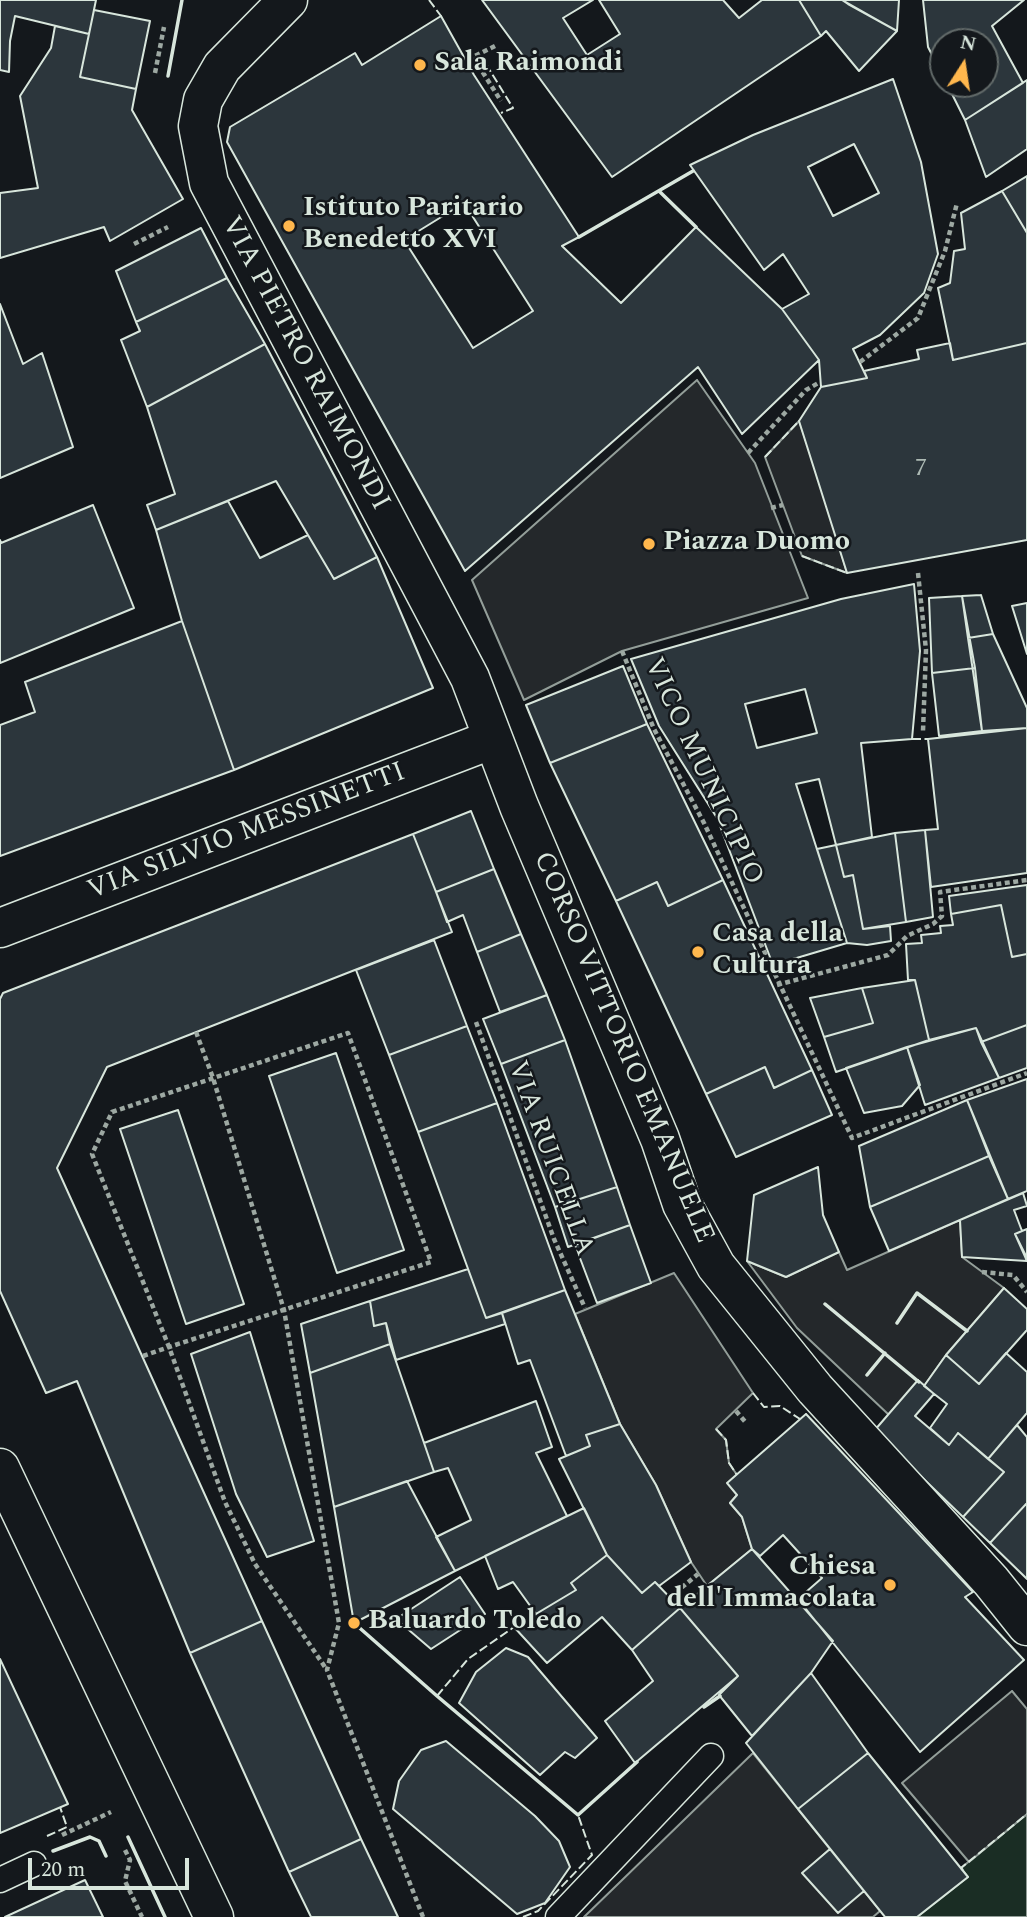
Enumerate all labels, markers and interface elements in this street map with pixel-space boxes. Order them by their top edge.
north arrow [929,28,999,98]
text: N [957,28,979,60]
place label: Sala Raimondi [434,48,623,82]
marker: Sala Raimondi [412,57,428,73]
place label: Istituto Paritario Benedetto XVI [303,193,523,259]
street label: VIA PIETRO RAIMONDI [212,211,396,517]
marker: Istituto Paritario Benedetto XVI [281,218,297,234]
house number: 7 [915,456,927,484]
place label: Piazza Duomo [663,527,850,561]
marker: Piazza Duomo [641,536,657,552]
street label: VICO MUNICIPIO [635,653,769,891]
street label: VIA SILVIO MESSINETTI [83,757,411,909]
street label: CORSO VITTORIO EMANUELE [524,847,720,1249]
place label: Casa della Cultura [712,919,843,985]
marker: Casa della Cultura [690,944,706,960]
street label: VIA RUICELLA [498,1057,600,1261]
place label: Chiesa dell'Immacolata [667,1552,876,1618]
marker: Chiesa dell'Immacolata [882,1577,898,1593]
place label: Baluardo Toledo [368,1606,581,1640]
marker: Baluardo Toledo [346,1615,362,1631]
scale bar [32,1843,192,1887]
text: 20 m [41,1854,85,1886]

